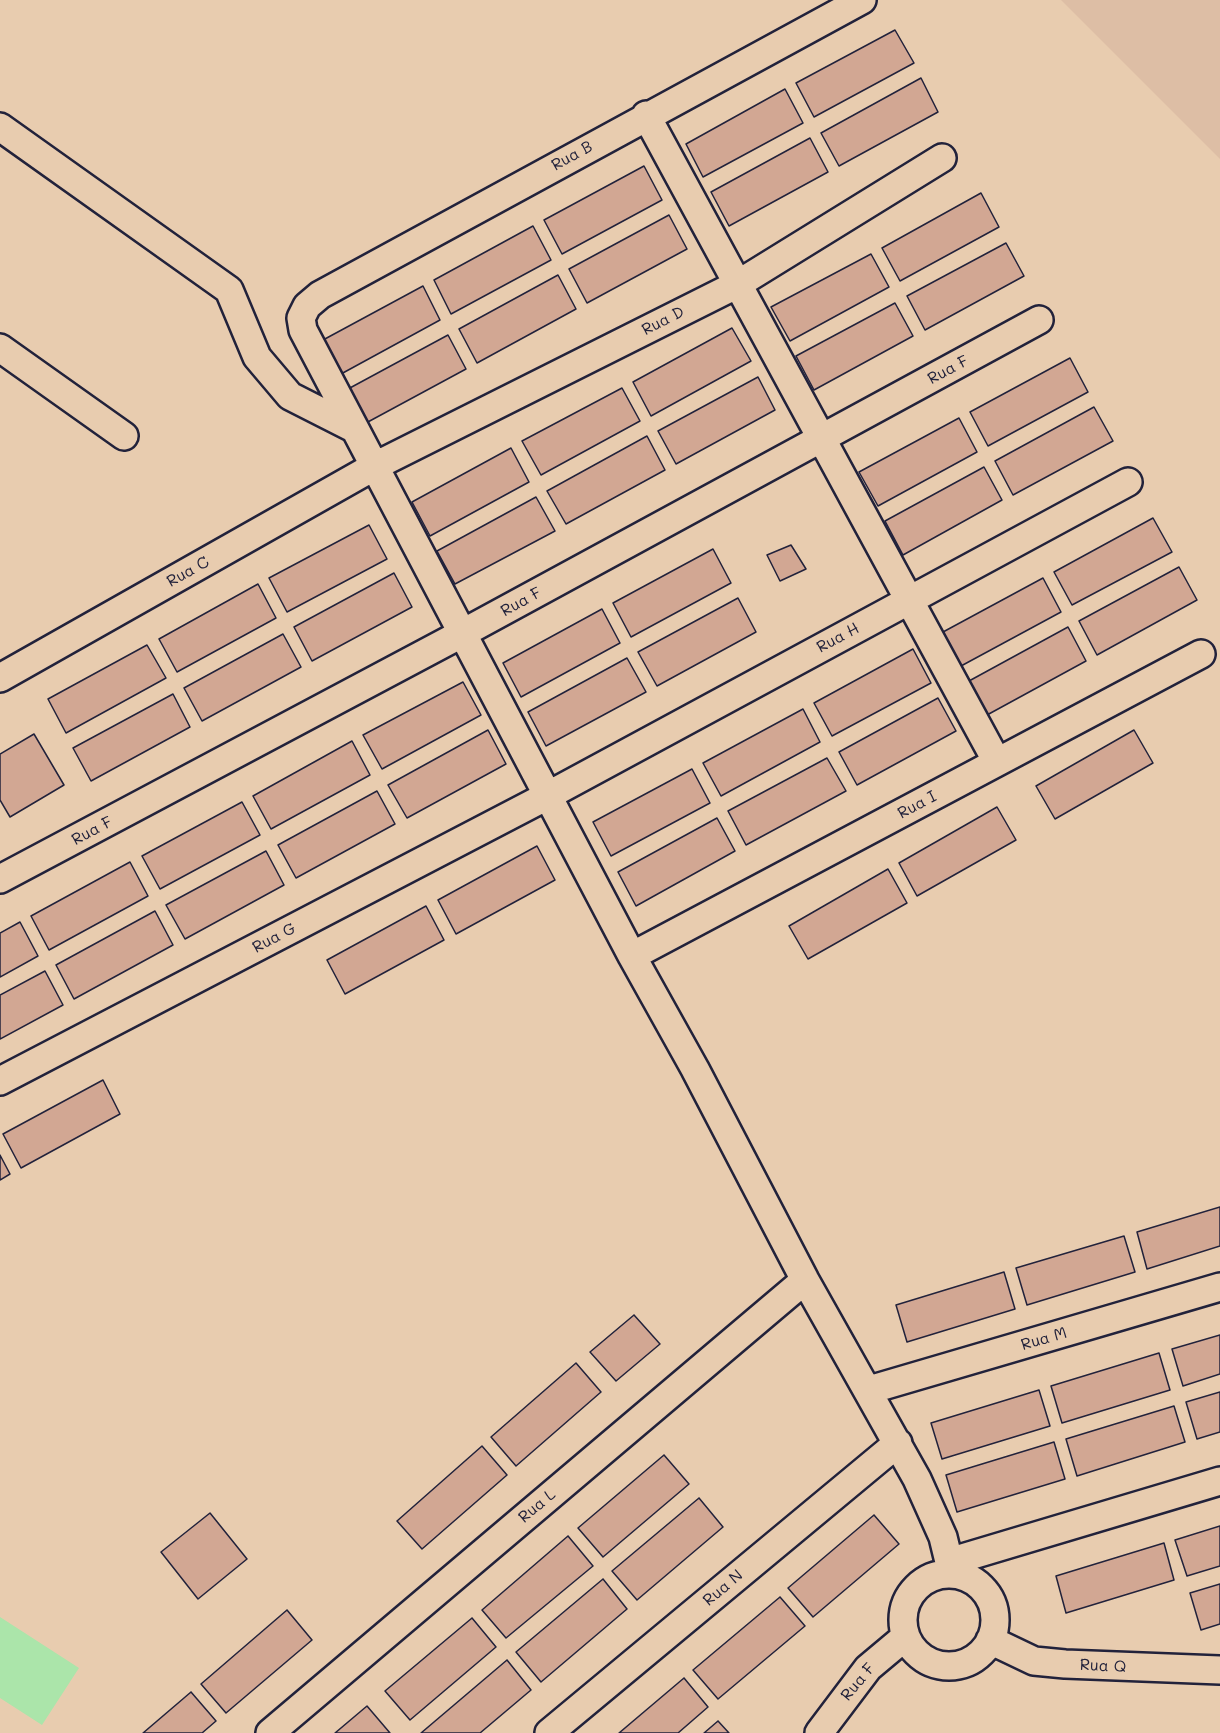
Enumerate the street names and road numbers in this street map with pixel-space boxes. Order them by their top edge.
street label: Rua B [548,137,596,175]
street label: Rua D [639,302,687,340]
street label: Rua F [924,351,972,389]
street label: Rua C [163,553,213,591]
street label: Rua F [498,583,544,621]
street label: Rua H [813,619,863,657]
street label: Rua I [894,787,940,823]
street label: Rua F [68,812,116,850]
street label: Rua G [249,919,299,957]
street label: Rua M [1019,1323,1069,1355]
street label: Rua L [515,1485,559,1527]
street label: Rua N [699,1566,747,1610]
street label: Rua Q [1079,1655,1127,1677]
street label: Rua F [837,1659,879,1705]

